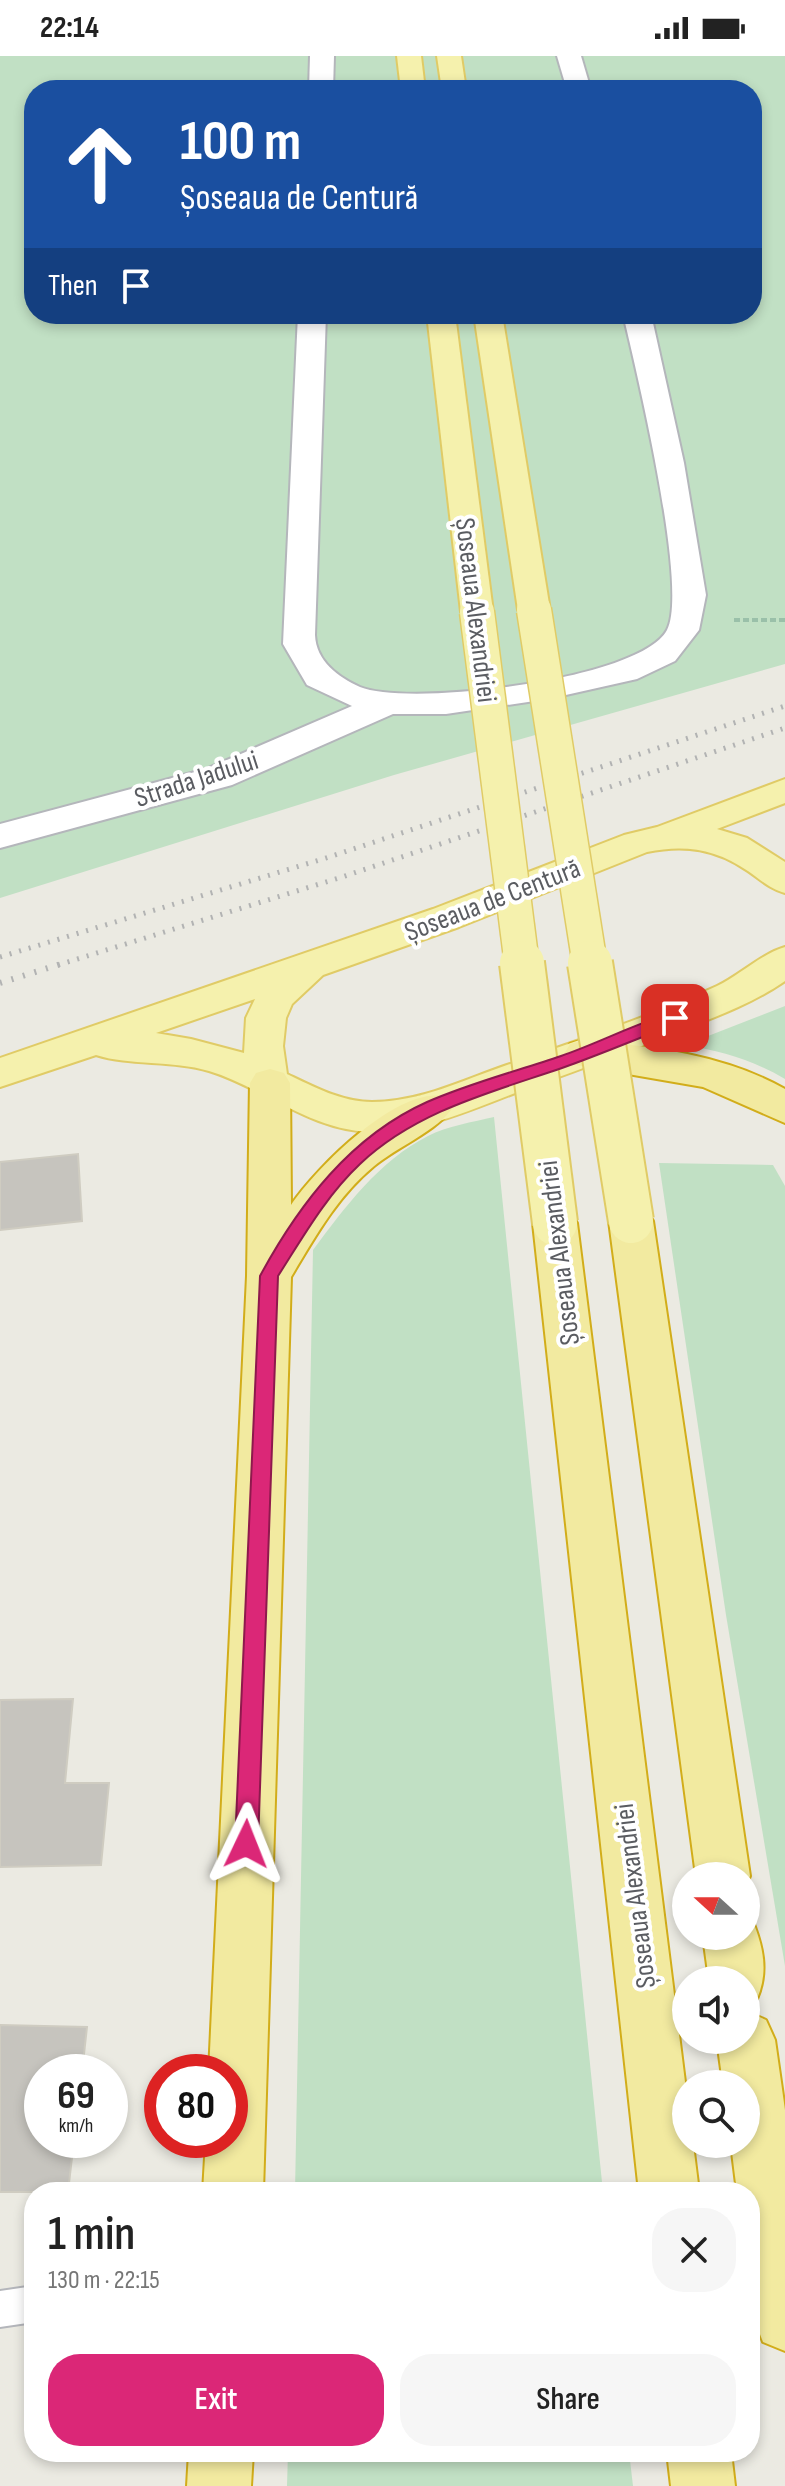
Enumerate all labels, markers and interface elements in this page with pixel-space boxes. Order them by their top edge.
text: 22:14 [40,10,99,46]
text: 100 m [180,109,301,176]
icon: ahead [48,112,152,216]
text: Șoseaua de Centură [180,177,418,220]
icon: arrive [114,264,158,308]
text: Then [48,268,98,304]
street label: Șoseaua Alexandriei [448,516,503,704]
street label: Strada Jadului [131,744,262,815]
street label: Șoseaua de Centură [400,852,585,949]
pin [641,984,709,1052]
icon: arrive [653,996,697,1040]
street label: Șoseaua Alexandriei [532,1159,587,1347]
position arrow [204,1802,288,1886]
street label: Șoseaua Alexandriei [608,1802,663,1990]
north arrow [672,1862,760,1950]
map controls [672,1862,760,2158]
button: sound [672,1966,760,2054]
speed limit sign: 80 [144,2054,248,2158]
button: search [672,2070,760,2158]
text: 69 [57,2072,95,2120]
text: km/h [59,2114,93,2138]
text: 1 min [48,2206,135,2263]
button: close [652,2208,736,2292]
text: 130 m · 22:15 [48,2265,160,2296]
button: Exit [48,2354,384,2446]
button: Share [400,2354,736,2446]

